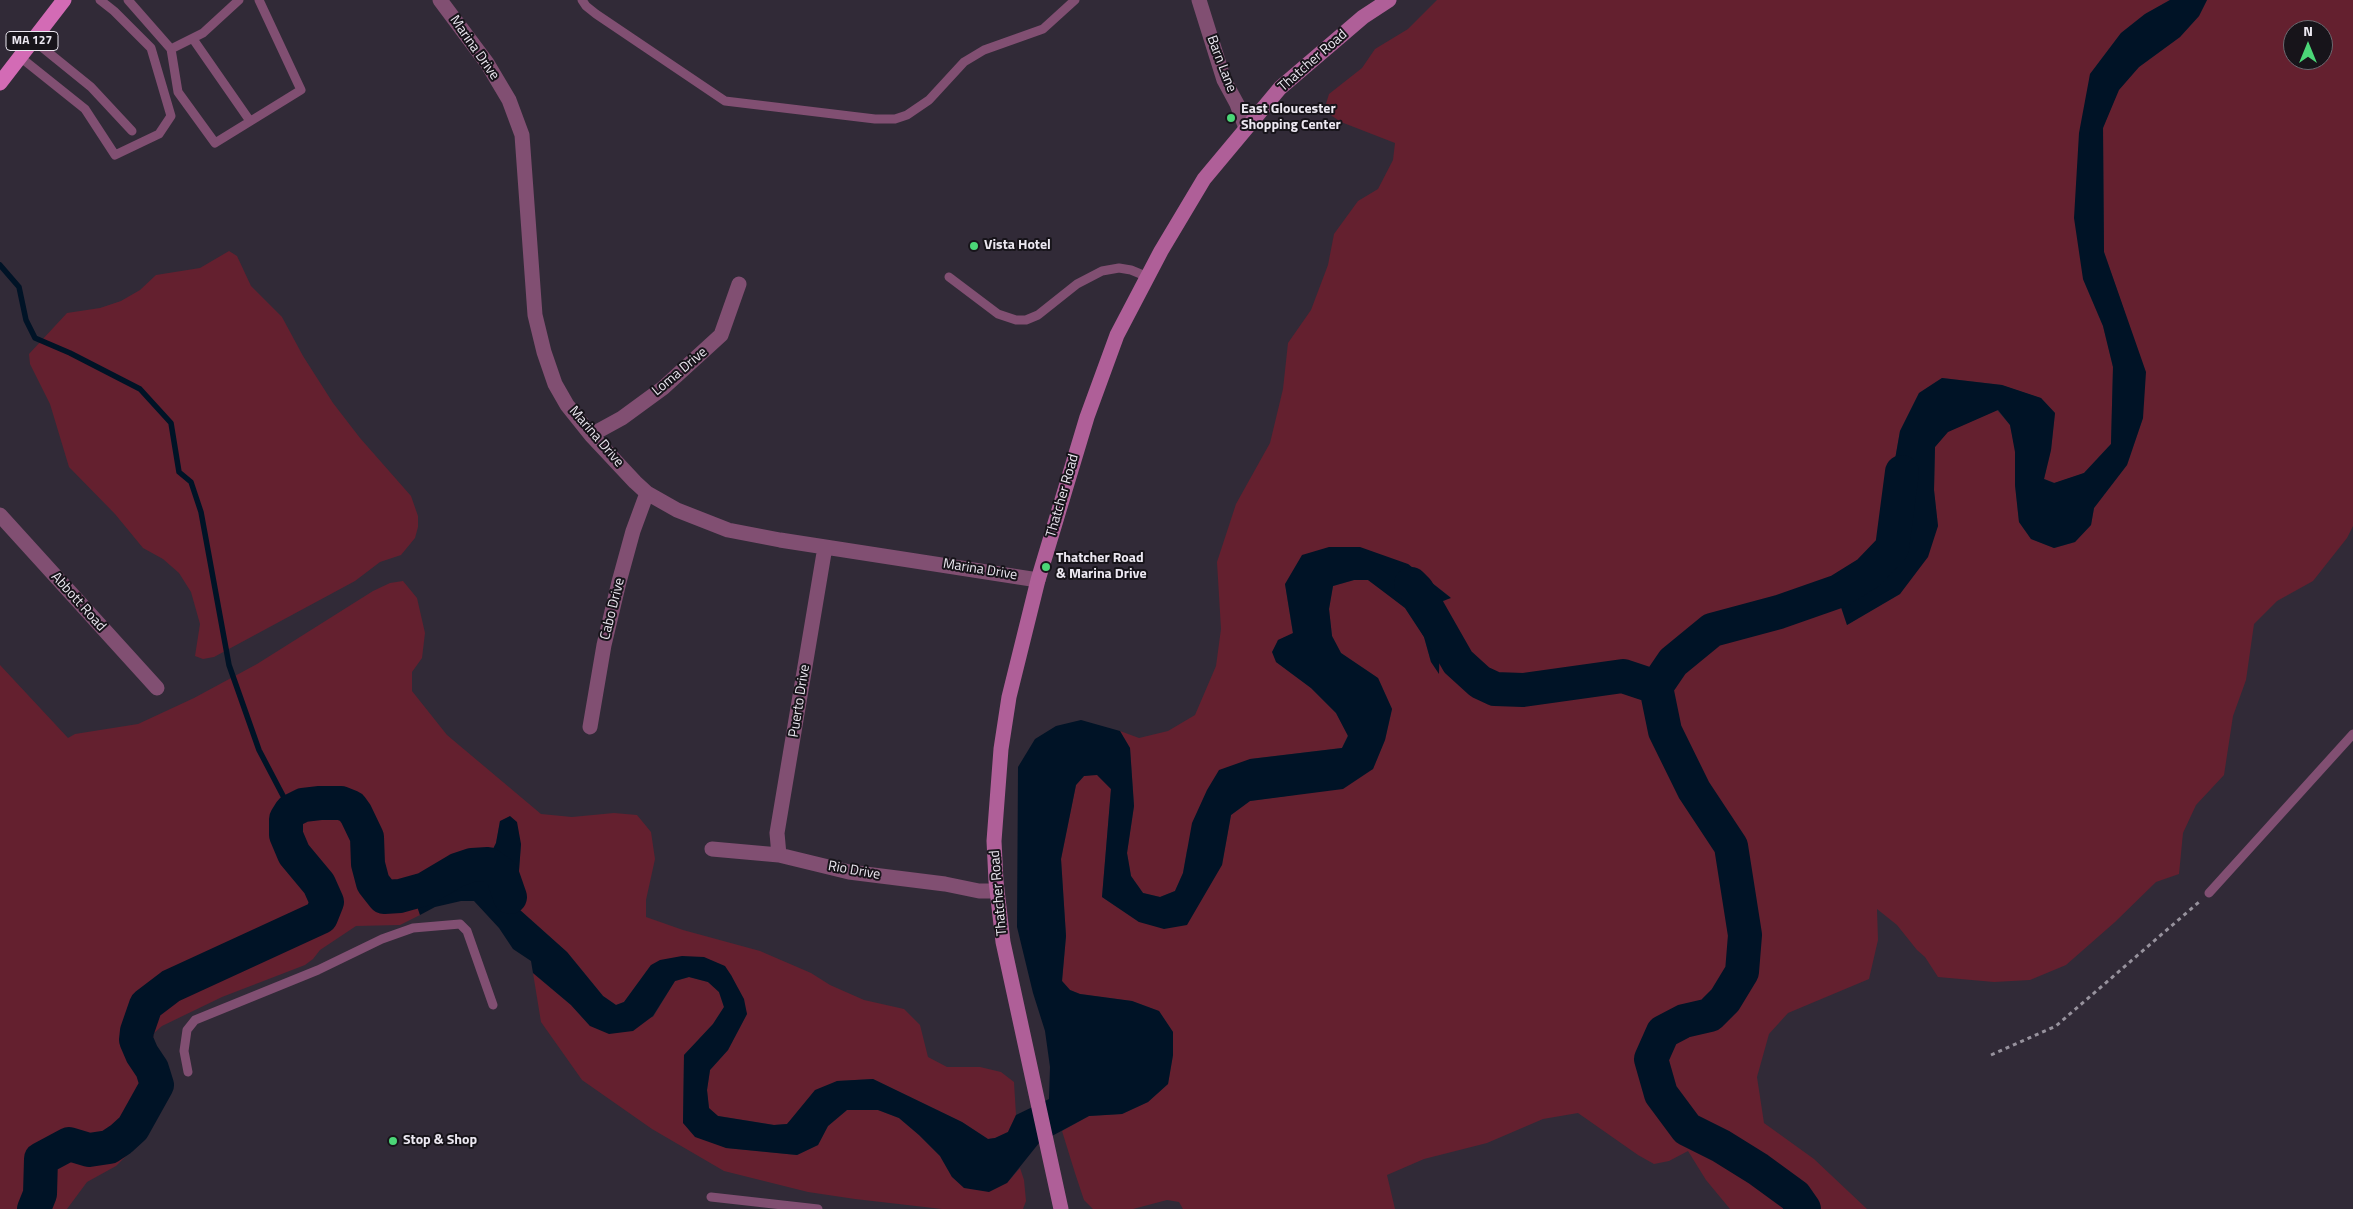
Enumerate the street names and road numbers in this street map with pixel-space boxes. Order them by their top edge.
street label: Marina Drive [446,12,502,84]
street label: Thatcher Road [1275,27,1351,95]
road number: MA 127 [6,31,58,50]
street label: Barn Lane [1203,33,1239,95]
street label: Loma Drive [649,344,711,400]
street label: Marina Drive [565,403,627,471]
street label: Thatcher Road [1043,452,1083,540]
street label: Marina Drive [942,556,1018,584]
street label: Abbott Road [47,569,109,635]
street label: Cabo Drive [597,576,629,642]
street label: Puerto Drive [786,663,814,739]
street label: Thatcher Road [987,850,1011,936]
street label: Rio Drive [827,858,881,884]

